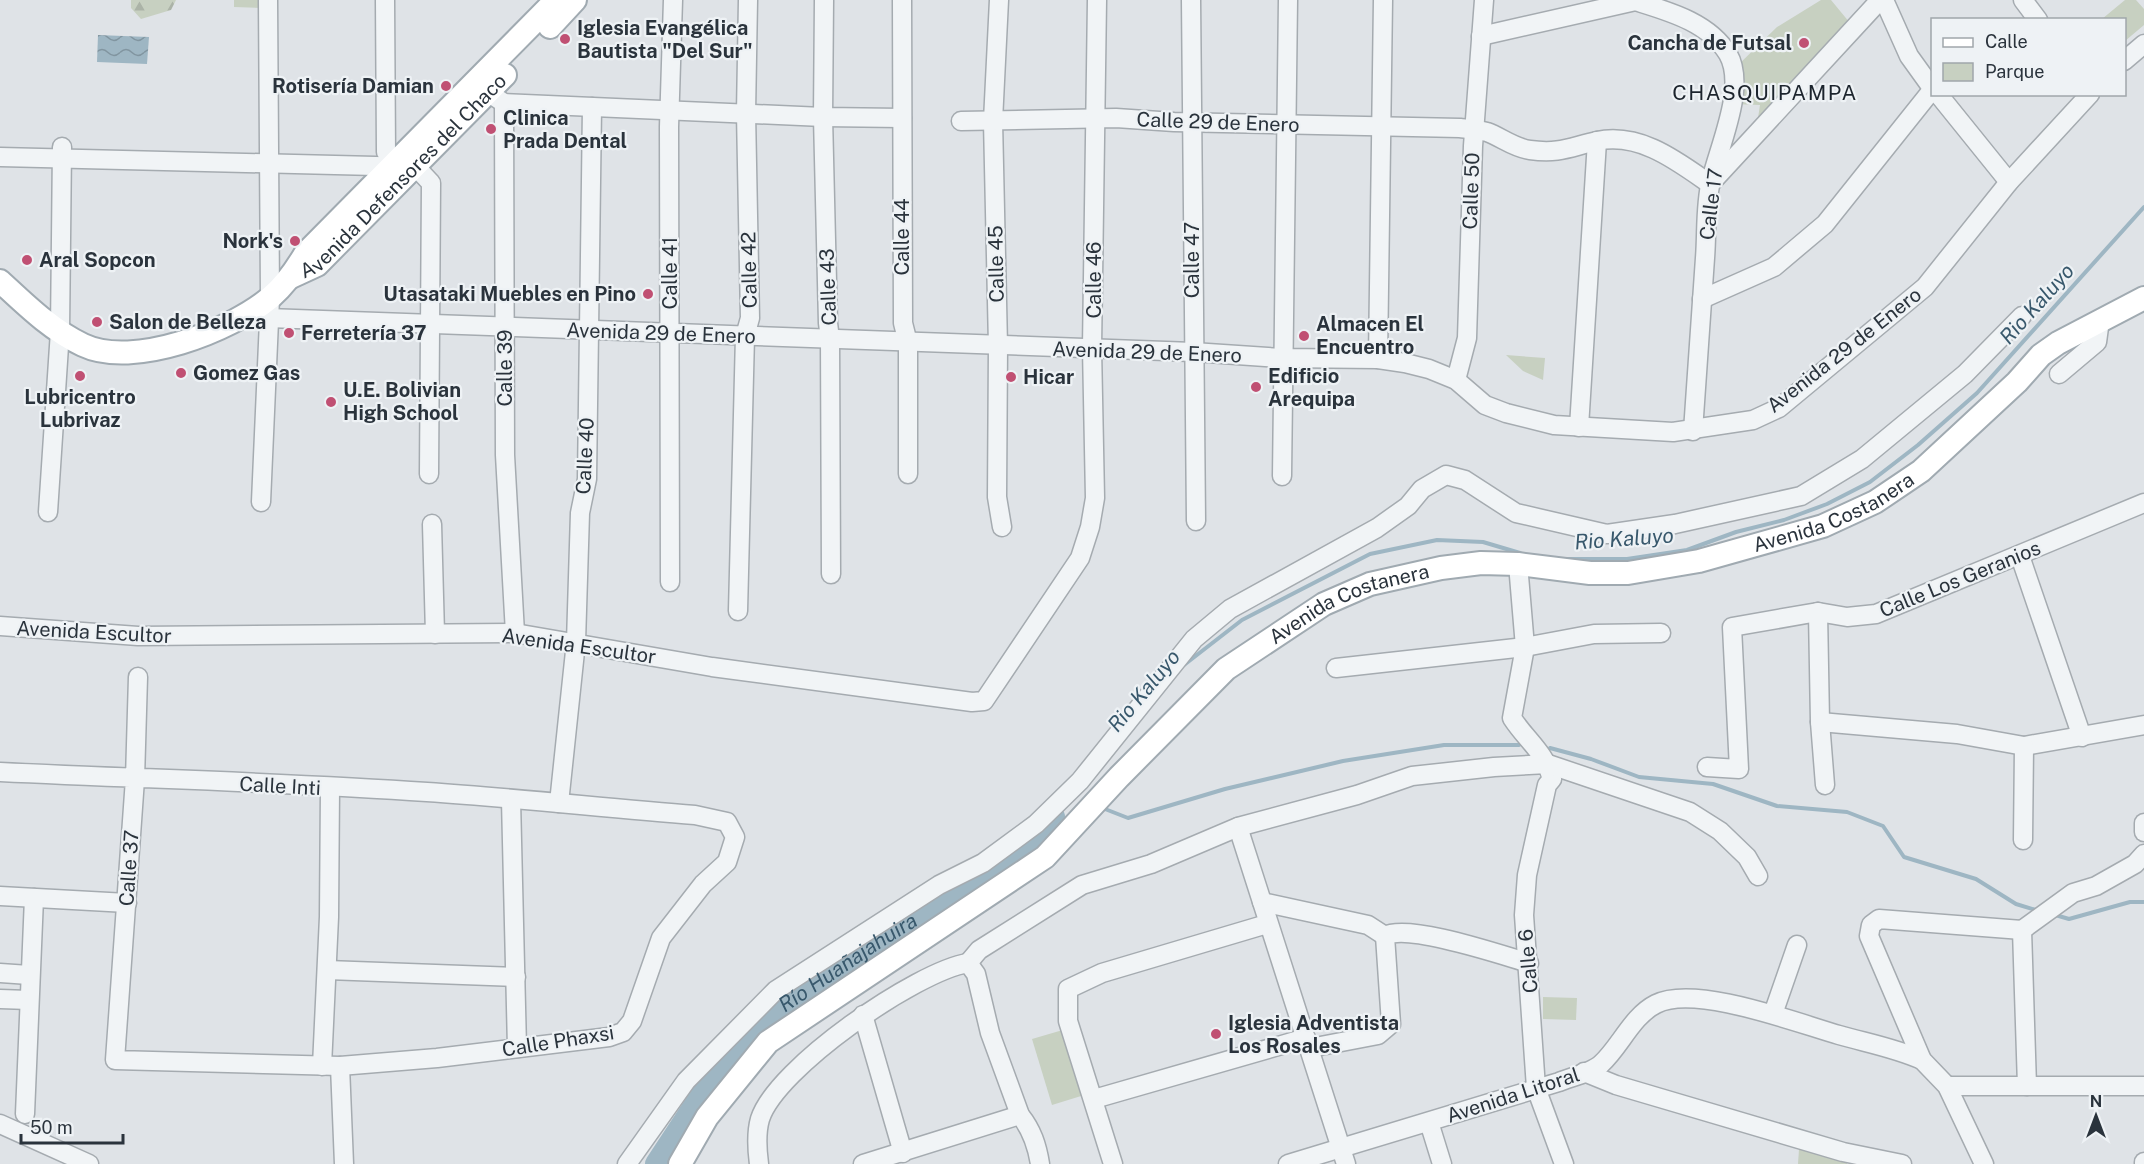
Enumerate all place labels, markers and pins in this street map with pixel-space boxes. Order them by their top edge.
place label: Iglesia Evangélica Bautista "Del Sur" [577,16,753,63]
place label: Cancha de Futsal [1627,31,1792,55]
marker: Iglesia Evangélica Bautista "Del Sur" [558,32,572,46]
marker: Cancha de Futsal [1797,36,1811,50]
place label: Rotisería Damian [272,74,434,98]
marker: Rotisería Damian [439,79,453,93]
place label: Clinica Prada Dental [503,106,627,153]
marker: Clinica Prada Dental [484,122,498,136]
place label: Nork's [222,229,283,253]
marker: Nork's [288,234,302,248]
place label: Aral Sopcon [39,248,156,272]
marker: Aral Sopcon [20,253,34,267]
place label: Utasataki Muebles en Pino [383,282,636,306]
marker: Utasataki Muebles en Pino [641,287,655,301]
place label: Salon de Belleza [109,310,266,334]
place label: Almacen El Encuentro [1316,312,1424,359]
marker: Salon de Belleza [90,315,104,329]
place label: Ferretería 37 [301,321,426,345]
marker: Ferretería 37 [282,326,296,340]
marker: Almacen El Encuentro [1297,329,1311,343]
place label: Gomez Gas [193,361,300,385]
place label: Edificio Arequipa [1268,364,1355,411]
place label: Hicar [1023,365,1074,389]
marker: Gomez Gas [174,366,188,380]
marker: Lubricentro Lubrivaz [73,369,87,383]
marker: Hicar [1004,370,1018,384]
place label: U.E. Bolivian High School [343,378,461,425]
marker: Edificio Arequipa [1249,380,1263,394]
place label: Lubricentro Lubrivaz [24,385,136,432]
marker: U.E. Bolivian High School [324,395,338,409]
place label: Iglesia Adventista Los Rosales [1228,1011,1399,1058]
marker: Iglesia Adventista Los Rosales [1209,1027,1223,1041]

